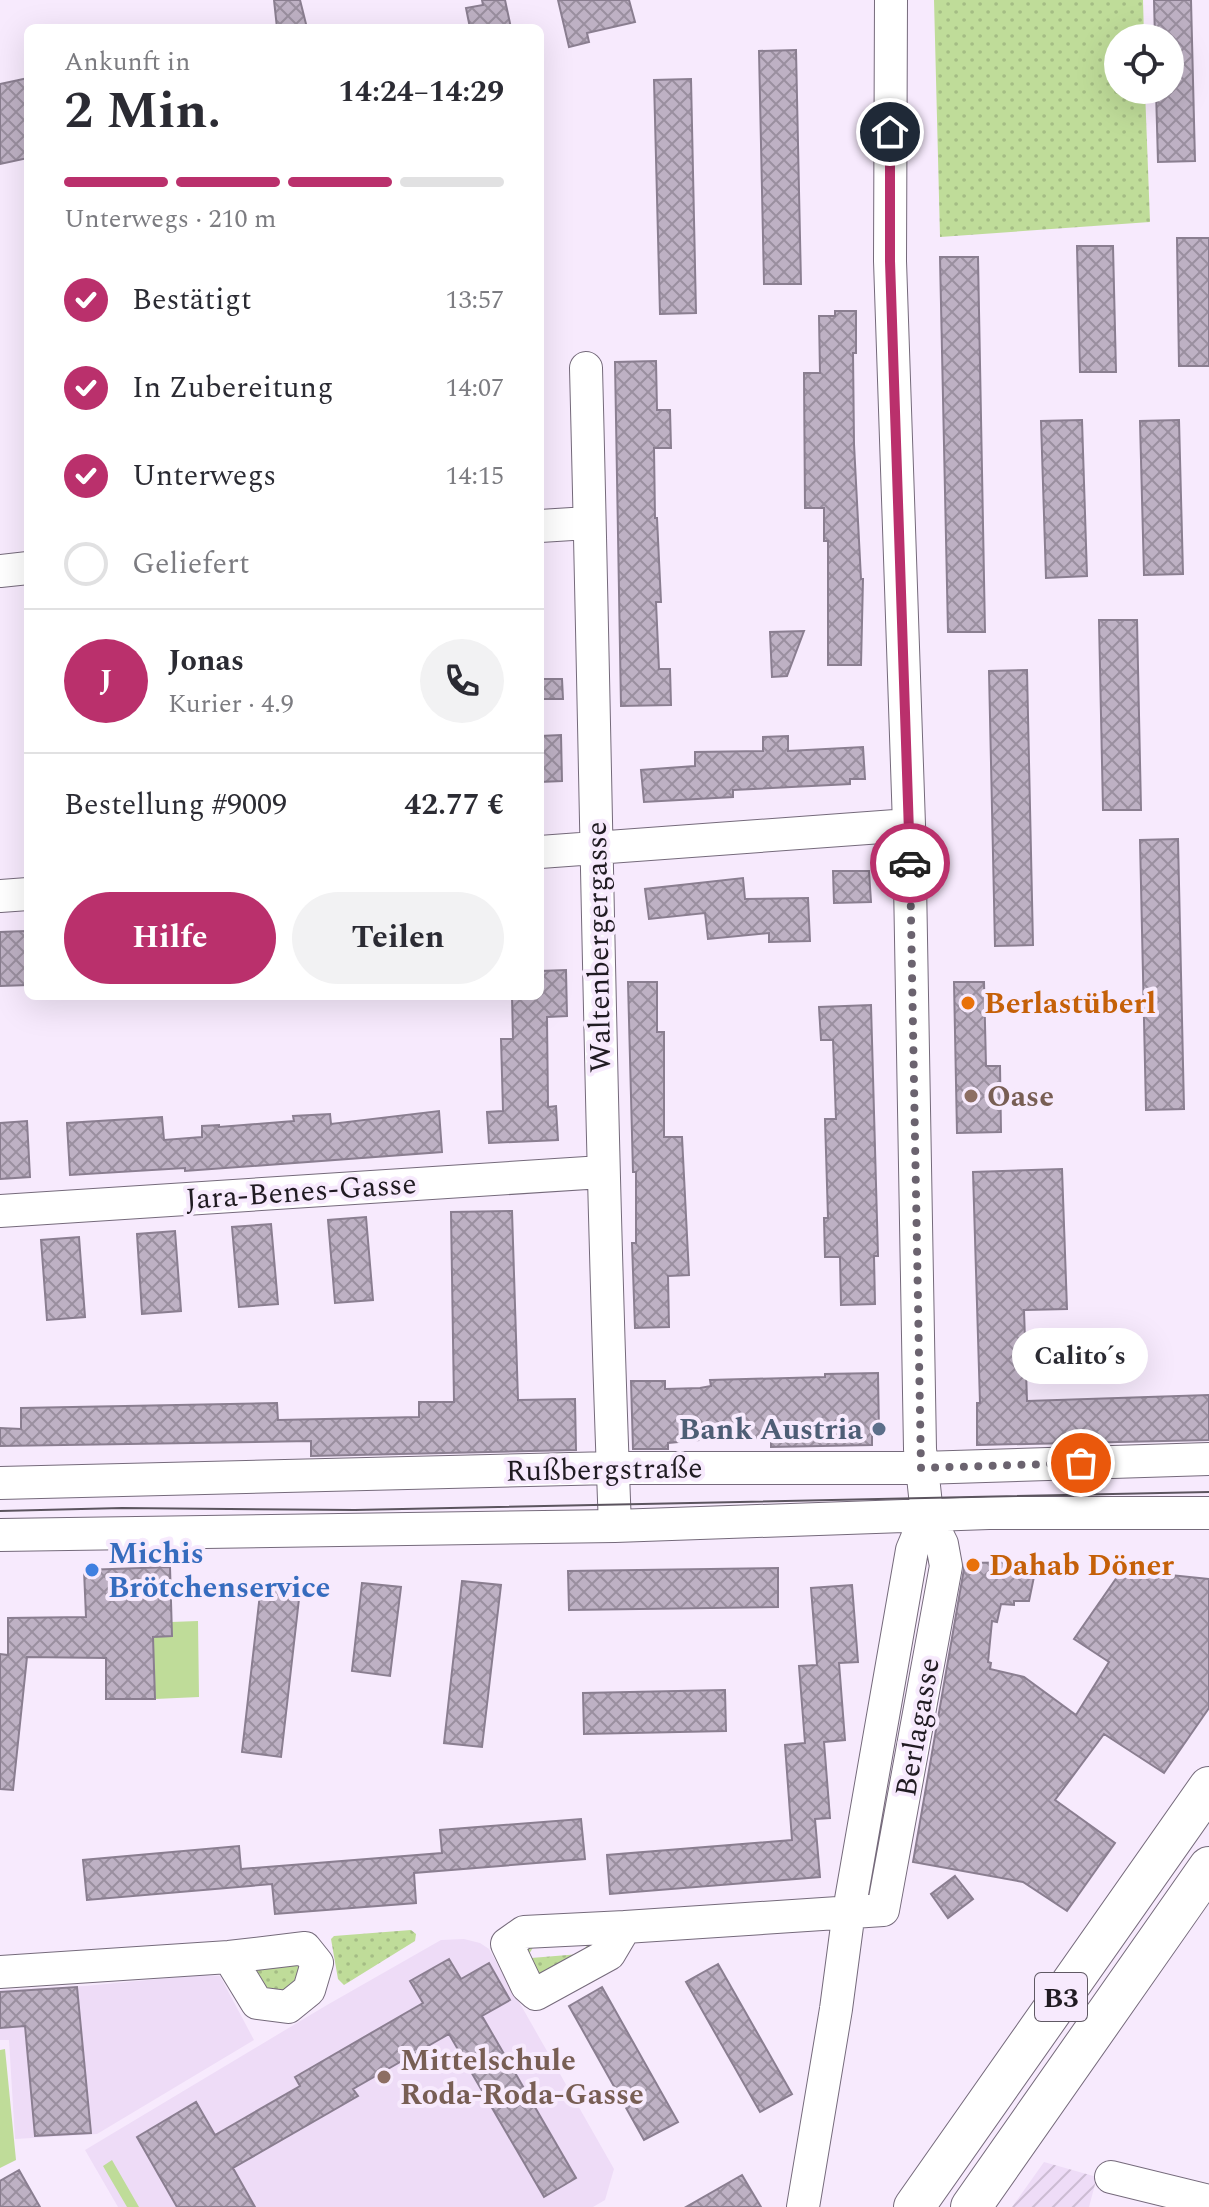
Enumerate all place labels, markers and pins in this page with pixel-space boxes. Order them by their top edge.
pin [856,98,924,166]
place label: Berlastüberl [984,981,1156,1027]
marker: Berlastüberl [959,994,977,1012]
place label: Oase [987,1074,1054,1120]
marker: Oase [962,1087,980,1105]
callout: Calito´s [1013,1327,1149,1383]
place label: Bank Austria [679,1407,864,1453]
marker: Bank Austria [870,1420,888,1438]
pin [1047,1429,1115,1497]
place label: Michis Brötchenservice [108,1531,330,1611]
place label: Dahab Döner [989,1543,1174,1589]
marker: Dahab Döner [964,1556,982,1574]
marker: Michis Brötchenservice [83,1561,101,1579]
place label: Mittelschule Roda-Roda-Gasse [400,2038,644,2118]
marker: Mittelschule Roda-Roda-Gasse [375,2068,393,2086]

